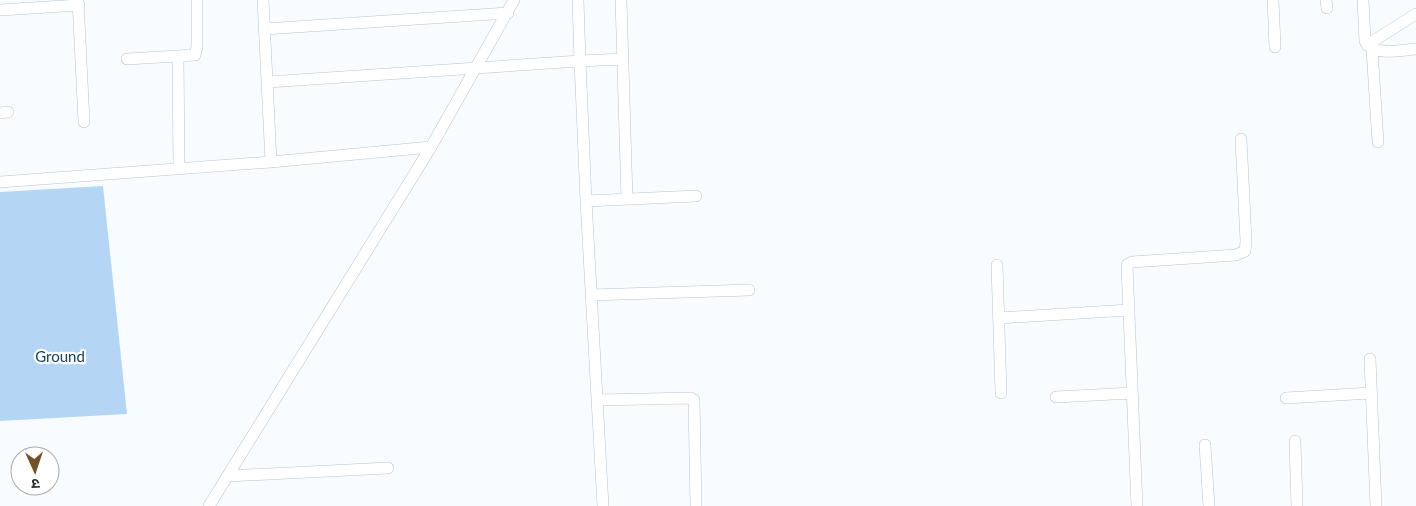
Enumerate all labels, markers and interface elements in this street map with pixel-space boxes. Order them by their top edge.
park label: Ground [35,347,85,365]
north arrow [10,446,60,496]
text: उ [30,476,40,493]

